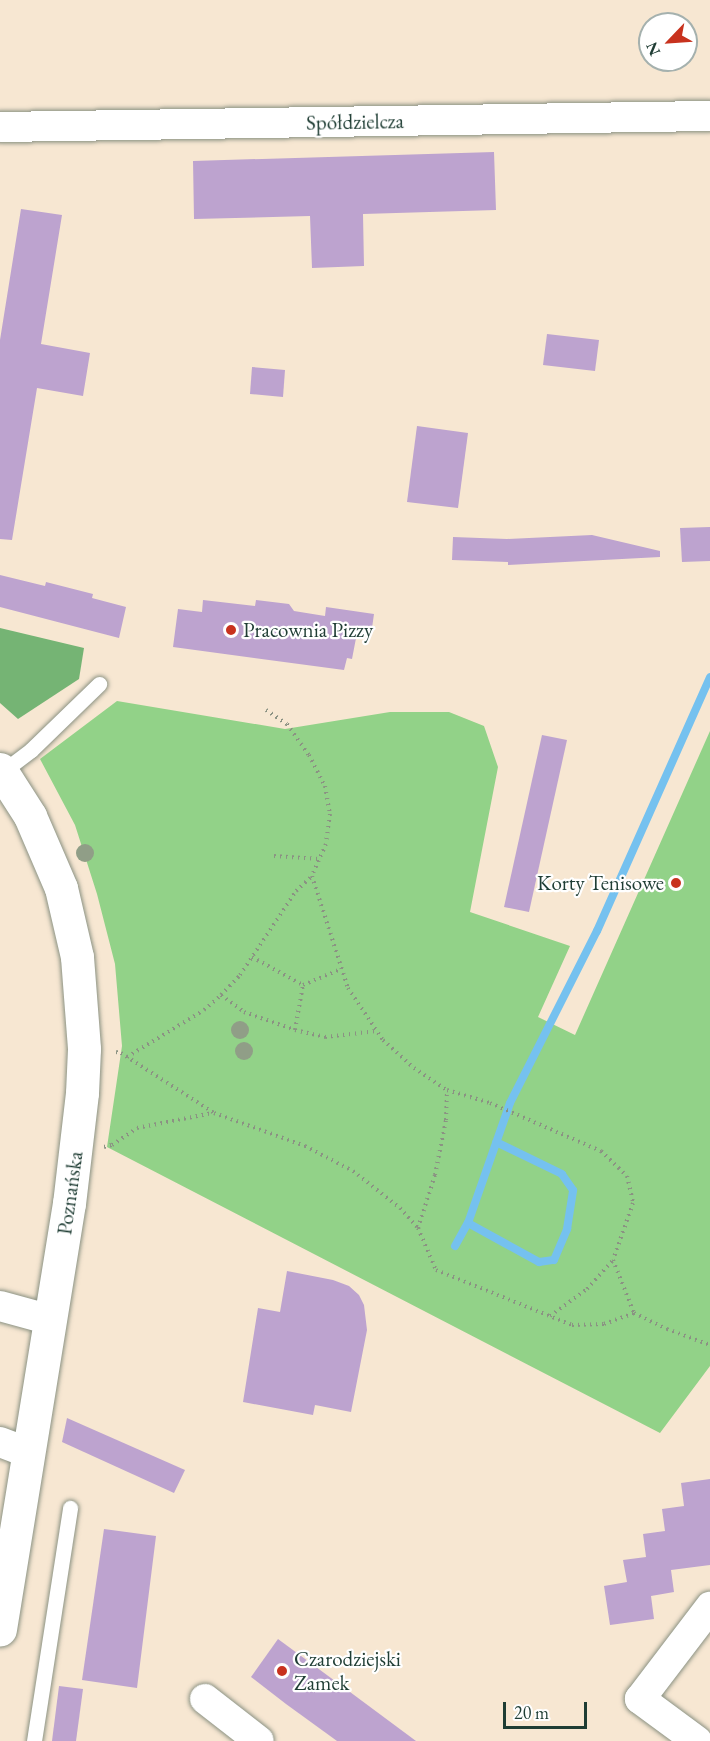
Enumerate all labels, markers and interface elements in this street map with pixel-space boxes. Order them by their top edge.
north arrow [638,12,698,72]
text: N [641,39,665,59]
street label: Spółdzielcza [306,109,404,135]
place label: Pracownia Pizzy [243,617,373,643]
marker: Pracownia Pizzy [224,623,238,637]
place label: Korty Tenisowe [537,870,664,896]
marker: Korty Tenisowe [669,876,683,890]
street label: Poznańska [52,1150,88,1236]
place label: Czarodziejski Zamek [294,1646,401,1696]
marker: Czarodziejski Zamek [275,1664,289,1678]
scale bar [506,1690,590,1728]
text: 20 m [514,1701,549,1724]

